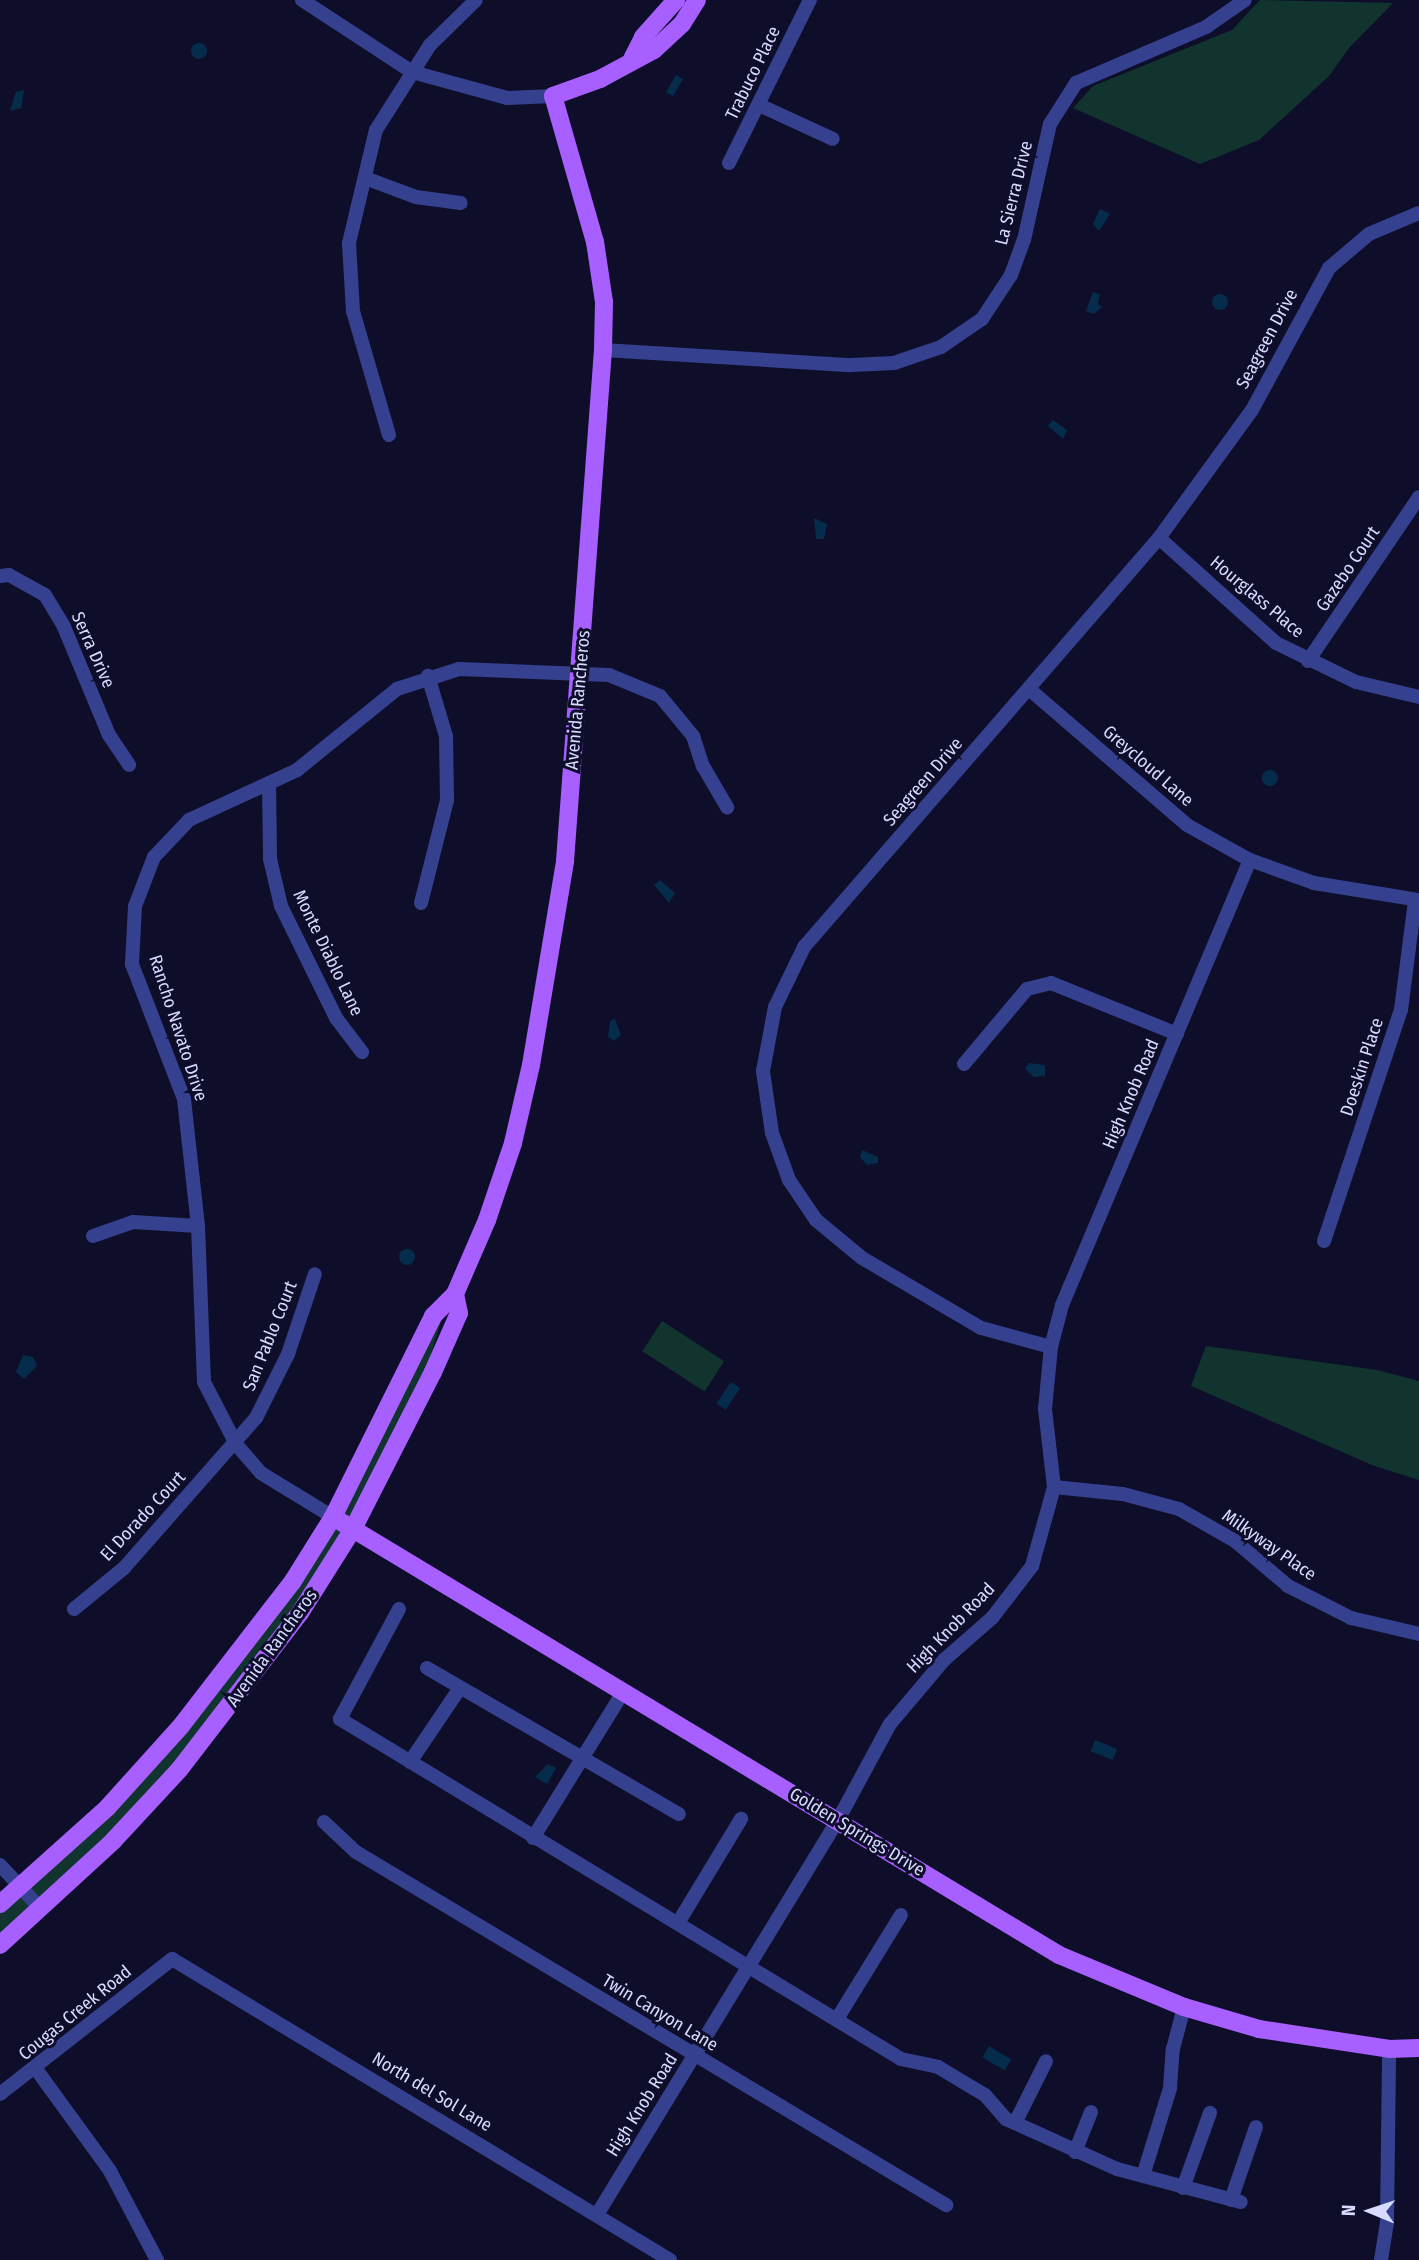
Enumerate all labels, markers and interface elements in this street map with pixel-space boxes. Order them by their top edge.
street label: Trabuco Place [721,23,785,123]
street label: La Sierra Drive [991,139,1037,247]
street label: Seagreen Drive [1232,285,1302,393]
street label: Gazebo Court [1312,522,1384,616]
street label: Hourglass Place [1206,551,1308,643]
street label: Serra Drive [67,609,119,691]
street label: Avenida Rancheros [561,629,595,771]
street label: Greycloud Lane [1098,721,1198,811]
street label: Seagreen Drive [879,733,967,831]
street label: Monte Diablo Lane [288,887,368,1019]
street label: Rancho Navato Drive [144,952,212,1104]
street label: Doeskin Place [1336,1015,1388,1119]
street label: High Knob Road [1098,1036,1164,1152]
street label: San Pablo Court [238,1278,302,1394]
street label: El Dorado Court [96,1467,190,1565]
street label: Milkyway Place [1218,1505,1320,1585]
street label: High Knob Road [903,1578,999,1678]
street label: Avenida Rancheros [222,1585,322,1711]
street label: Golden Springs Drive [785,1783,929,1881]
street label: Cougas Creek Road [14,1961,136,2065]
street label: Twin Canyon Lane [598,1970,722,2056]
street label: North del Sol Lane [368,2048,496,2136]
street label: High Knob Road [602,2050,682,2160]
north arrow [1335,2176,1405,2246]
text: N [1337,2204,1360,2216]

